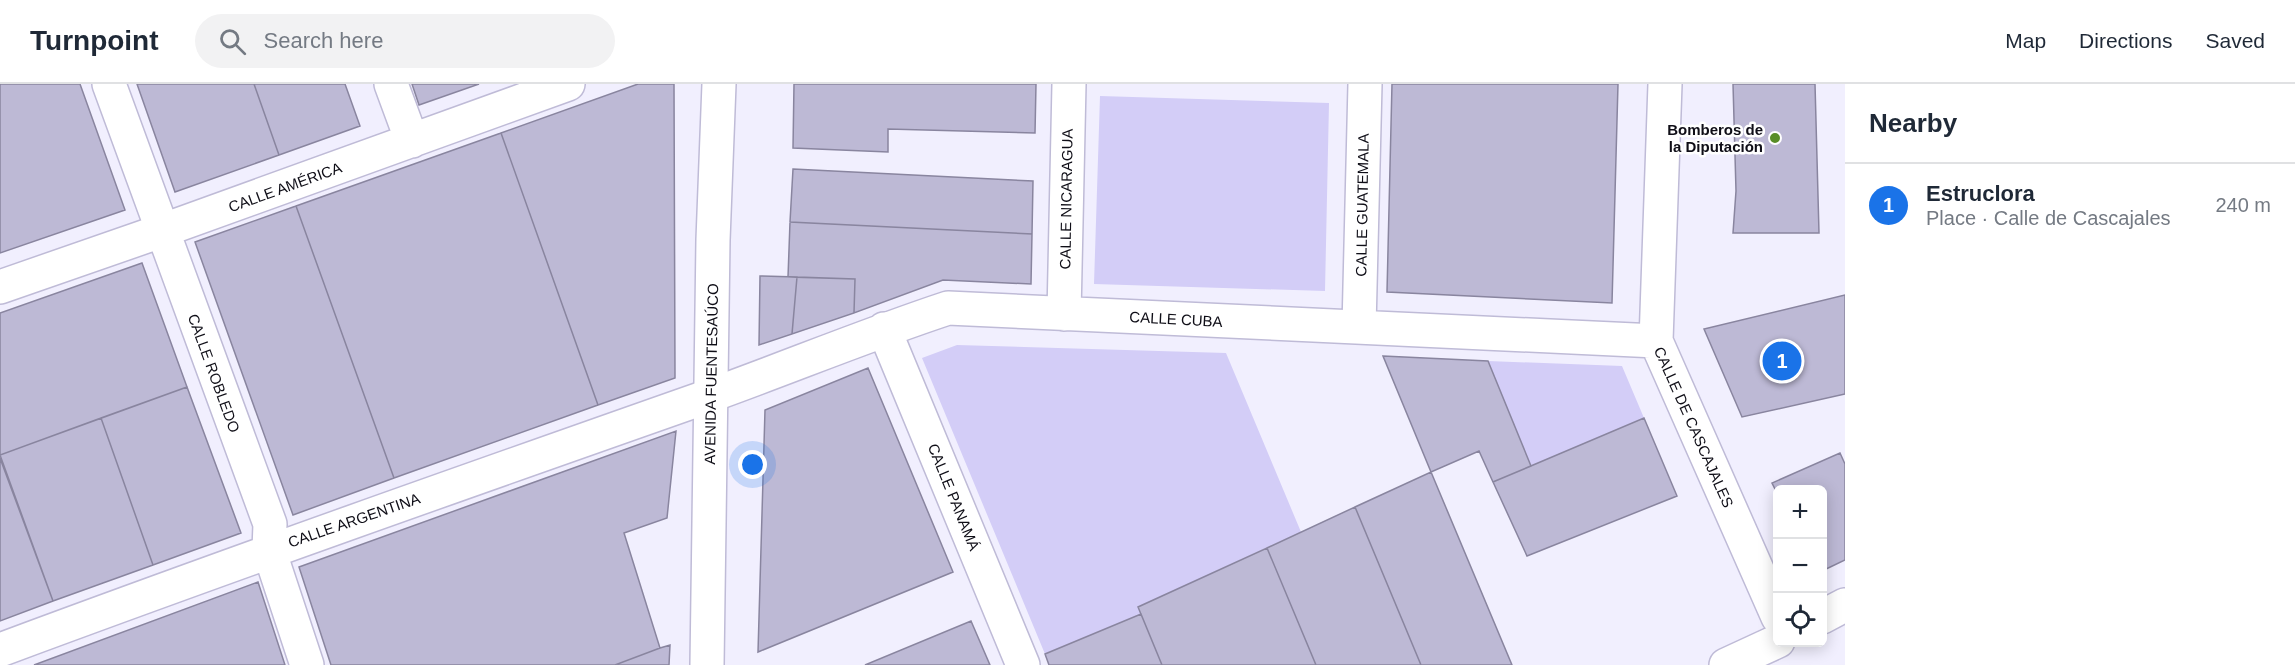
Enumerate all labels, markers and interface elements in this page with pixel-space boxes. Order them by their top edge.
search box [195,14,615,68]
text: Turnpoint [30,25,159,56]
icon: search [216,25,249,58]
text: Search here [264,28,383,53]
text: Map [2005,29,2046,52]
text: Directions [2079,29,2172,52]
text: Saved [2205,29,2265,52]
text: Nearby [1869,108,1957,138]
place label: Bomberos de la Diputación [1667,121,1763,155]
street label: CALLE NICARAGUA [1056,128,1076,270]
marker: Bomberos de la Diputación [1768,131,1782,145]
street label: CALLE GUATEMALA [1352,133,1372,277]
street label: CALLE AMÉRICA [226,159,344,215]
text: Estruclora [1926,181,2035,206]
text: 1 [1883,194,1894,216]
text: 240 m [2215,194,2271,216]
text: Place · Calle de Cascajales [1926,207,2171,229]
street label: AVENIDA FUENTESAÚCO [701,283,721,465]
street label: CALLE CUBA [1129,308,1223,330]
street label: CALLE ROBLEDO [185,311,243,435]
pin: 1 [1762,338,1802,384]
street label: CALLE DE CASCAJALES [1651,344,1737,510]
street label: CALLE PANAMÁ [925,441,983,553]
your location [738,450,767,479]
map controls [1773,485,1827,647]
button: + [1773,485,1827,539]
street label: CALLE ARGENTINA [286,489,422,551]
button: − [1773,539,1827,593]
button: locate [1773,593,1827,647]

